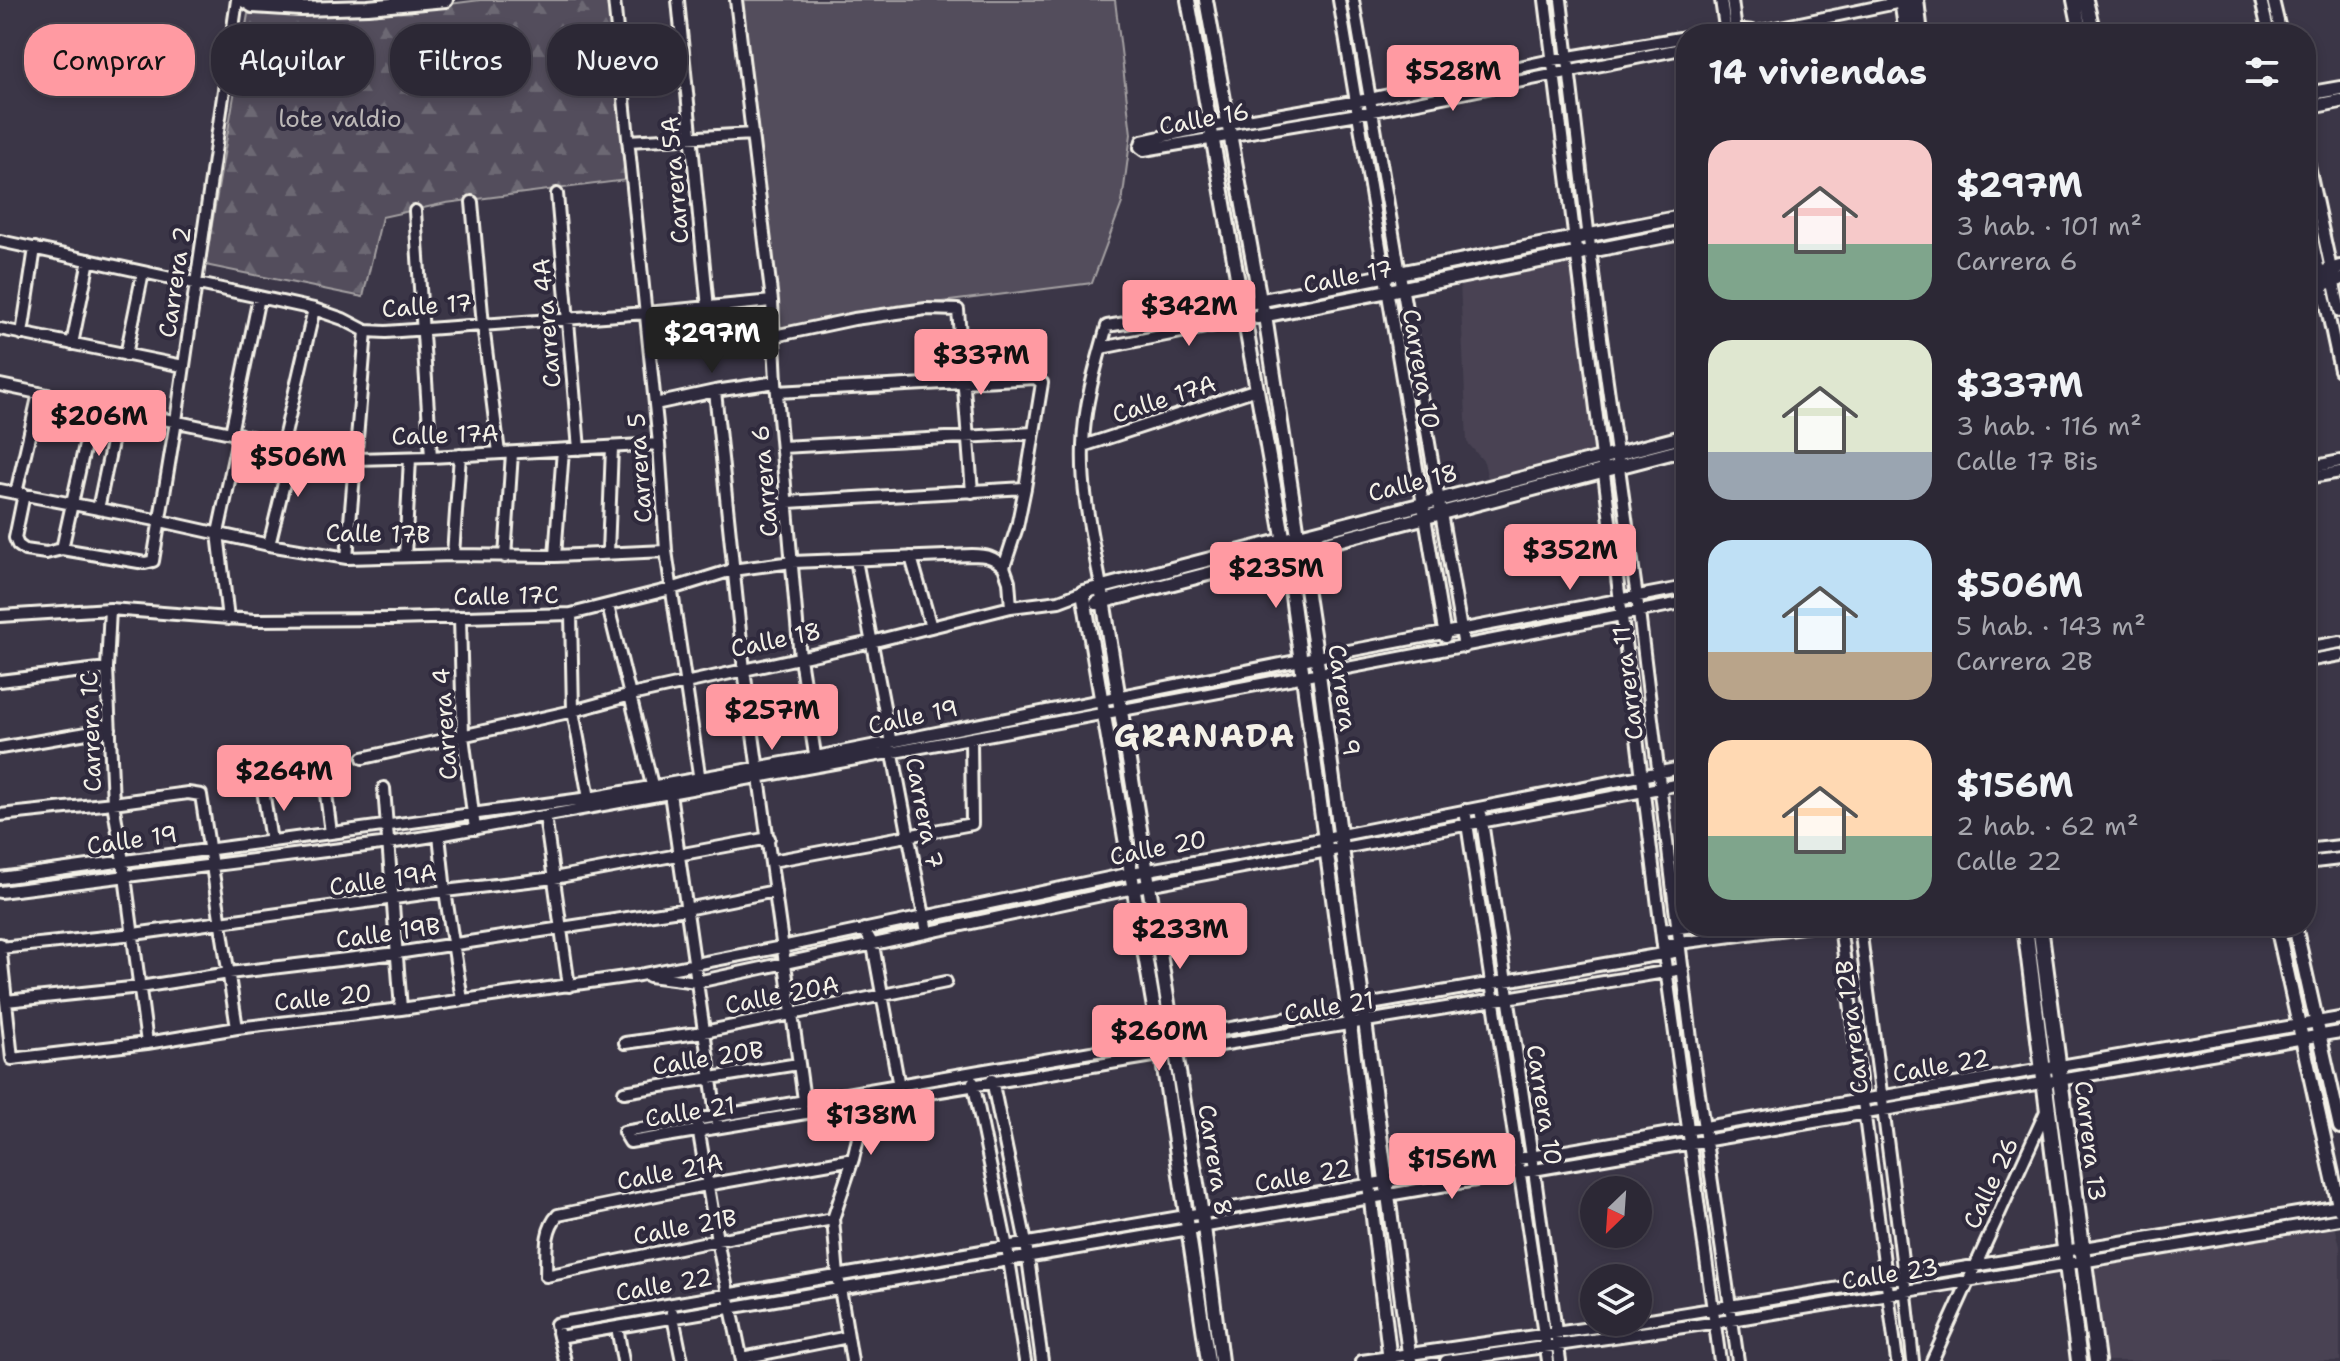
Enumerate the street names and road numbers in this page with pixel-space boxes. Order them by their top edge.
street label: Calle 16 [1156,95,1252,143]
street label: Carrera 5A [653,115,697,245]
street label: Carrera 2 [151,224,199,340]
street label: Calle 17 [1300,253,1396,301]
street label: Carrera 4A [525,257,569,389]
street label: Calle 17 [381,287,473,325]
street label: Carrera 10 [1395,306,1447,432]
street label: Calle 17A [1108,367,1220,431]
street label: Carrera 5 [620,412,660,524]
street label: Calle 17A [391,417,499,453]
street label: Carrera 6 [744,424,786,538]
street label: Calle 18 [1365,456,1461,510]
street label: Calle 17B [325,517,431,551]
street label: Calle 17C [453,579,559,613]
street label: Calle 18 [728,615,824,665]
street label: Carrera 11 [1605,624,1651,742]
street label: Carrera 9 [1320,642,1368,758]
street label: Carrera 4 [425,667,465,781]
street label: Carrera 1C [73,671,109,793]
street label: Calle 19 [865,692,961,742]
street label: Carrera 7 [898,755,950,871]
street label: Calle 19 [85,818,179,862]
street label: Calle 20 [1107,823,1209,873]
street label: Calle 19A [327,857,439,903]
street label: Calle 19B [334,910,442,956]
street label: Carrera 12B [1828,958,1876,1096]
street label: Calle 20A [722,968,842,1022]
street label: Calle 20 [273,977,373,1019]
street label: Calle 21 [1282,984,1376,1030]
street label: Calle 20B [650,1033,766,1083]
street label: Carrera 10 [1519,1042,1569,1168]
street label: Calle 22 [1890,1042,1992,1090]
street label: Carrera 13 [2067,1079,2113,1203]
street label: Calle 21 [643,1089,737,1135]
street label: Carrera 8 [1190,1102,1240,1218]
street label: Calle 26 [1956,1132,2026,1234]
street label: Calle 21A [614,1146,726,1198]
street label: Calle 22 [1252,1152,1354,1200]
street label: Calle 21B [630,1201,740,1253]
street label: Calle 23 [1839,1251,1941,1297]
street label: Calle 22 [613,1261,715,1309]

